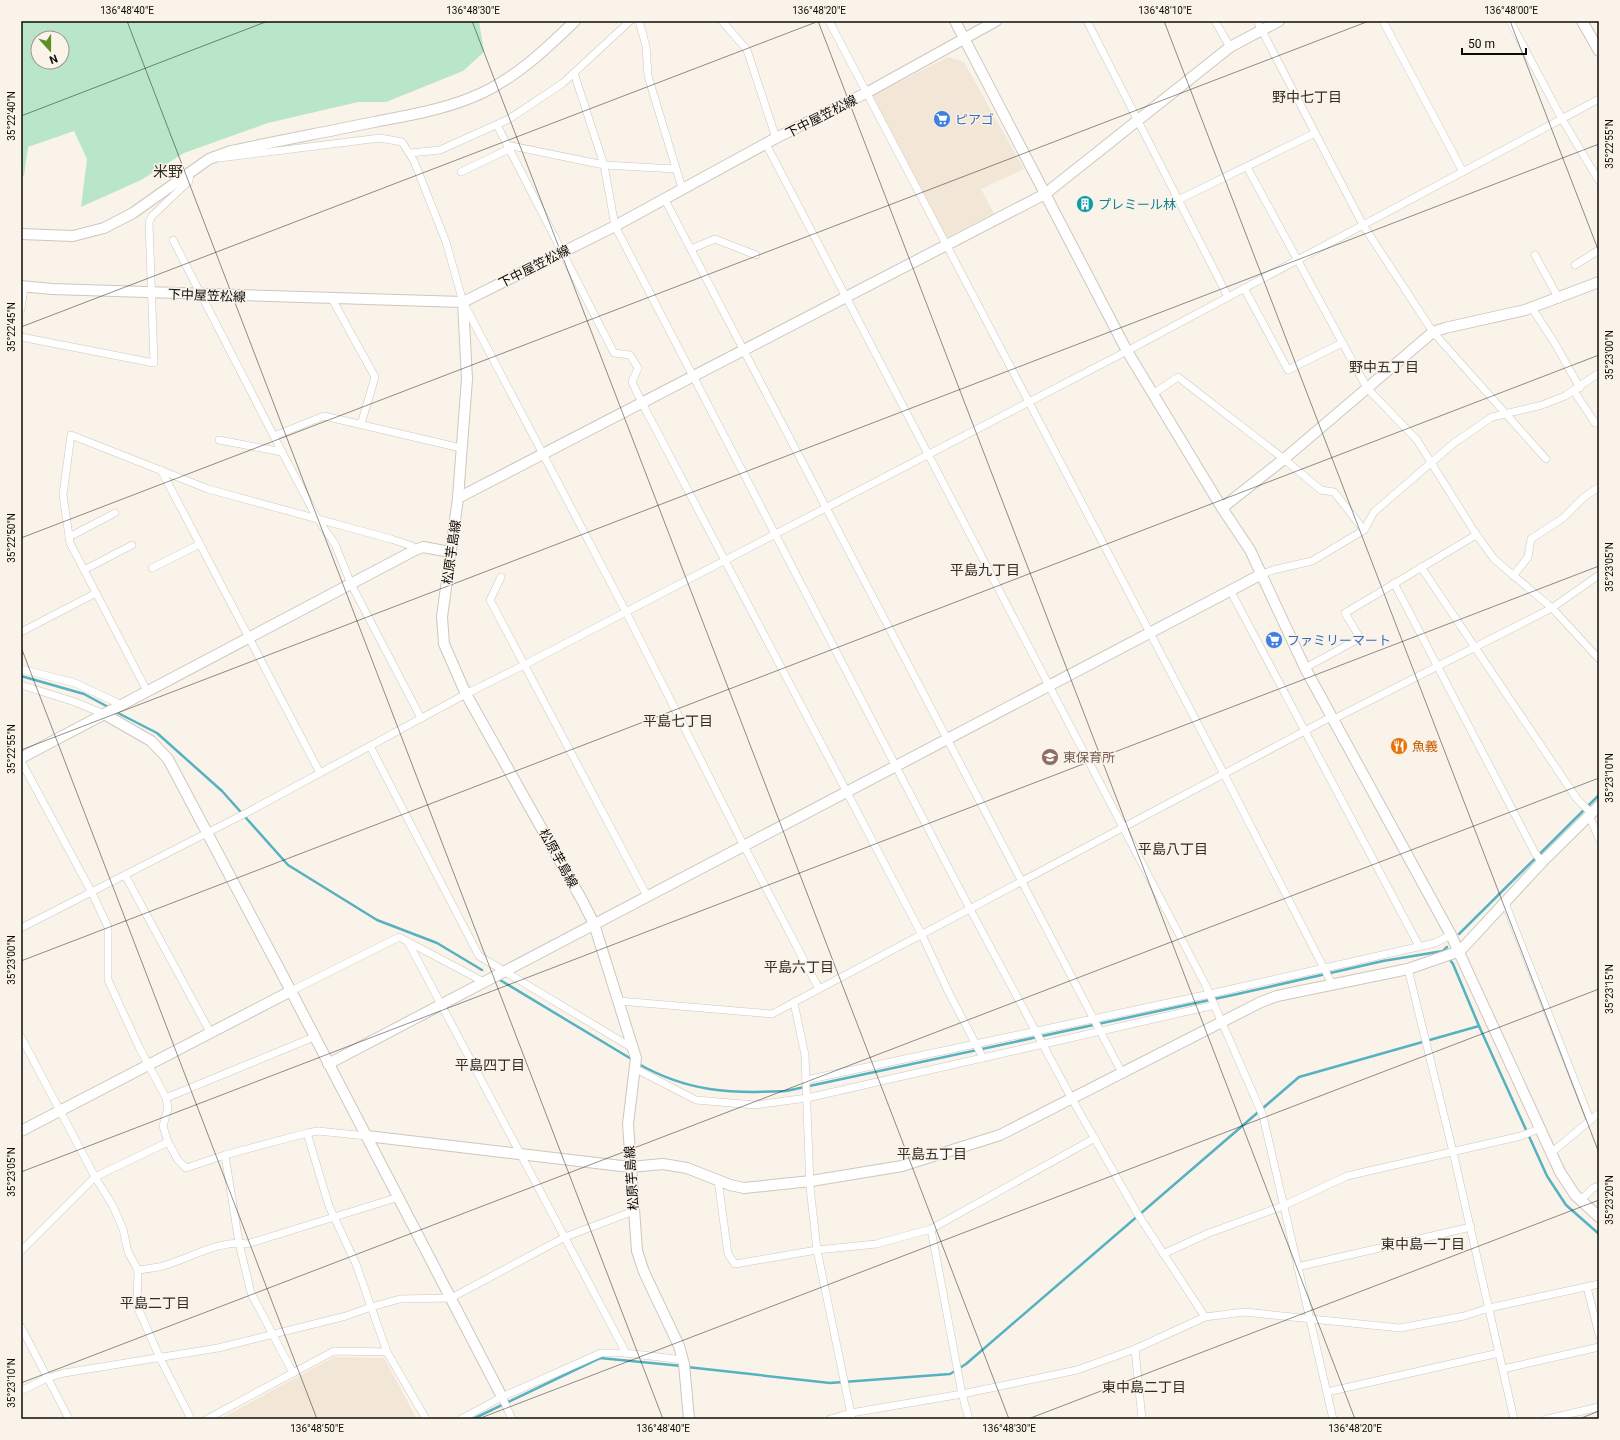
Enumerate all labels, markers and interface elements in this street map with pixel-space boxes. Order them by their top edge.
text: 136°48'40"E [100,5,154,16]
text: 136°48'30"E [446,5,500,16]
text: 136°48'20"E [792,5,846,16]
text: 136°48'10"E [1138,5,1192,16]
text: 136°48'00"E [1484,5,1538,16]
north arrow [30,30,70,70]
scale bar [1462,30,1526,56]
text: 50 m [1468,37,1495,51]
text: N [47,51,59,66]
district label: 野中七丁目 [1272,89,1342,105]
text: 35°22'40"N [6,91,17,141]
street label: 下中屋笠松線 [783,92,859,141]
supermarket icon: ピアゴ [932,109,952,129]
place label: ピアゴ [955,112,994,127]
text: 35°22'55"N [1604,119,1615,169]
district label: 米野 [153,163,183,181]
building icon: プレミール林 [1075,194,1095,214]
place label: プレミール林 [1098,197,1176,212]
street label: 下中屋笠松線 [496,242,572,291]
street label: 下中屋笠松線 [168,287,246,304]
text: 35°22'45"N [6,302,17,352]
text: 35°23'00"N [1604,330,1615,380]
district label: 野中五丁目 [1349,359,1419,375]
text: 35°22'50"N [6,513,17,563]
street label: 松原芋島線 [440,519,463,585]
text: 35°23'05"N [1604,542,1615,592]
district label: 平島九丁目 [950,562,1020,578]
supermarket icon: ファミリーマート [1264,630,1284,650]
place label: ファミリーマート [1287,633,1391,648]
district label: 平島七丁目 [643,713,713,729]
text: 35°22'55"N [6,724,17,774]
restaurant icon: 魚義 [1389,736,1409,756]
place label: 魚義 [1412,739,1438,754]
school or university icon: 東保育所 [1040,747,1060,767]
place label: 東保育所 [1063,750,1115,765]
text: 35°23'10"N [1604,753,1615,803]
street label: 松原芋島線 [536,826,581,890]
district label: 平島八丁目 [1138,841,1208,857]
text: 35°23'00"N [6,935,17,985]
district label: 平島六丁目 [764,959,834,975]
text: 35°23'15"N [1604,964,1615,1014]
district label: 平島四丁目 [455,1057,525,1073]
street label: 松原芋島線 [622,1145,641,1211]
district label: 平島五丁目 [897,1146,967,1162]
text: 35°23'05"N [6,1147,17,1197]
text: 35°23'20"N [1604,1175,1615,1225]
district label: 東中島一丁目 [1381,1236,1465,1252]
district label: 平島二丁目 [120,1295,190,1311]
text: 35°23'10"N [6,1358,17,1408]
district label: 東中島二丁目 [1102,1379,1186,1395]
text: 136°48'50"E [290,1423,344,1434]
text: 136°48'40"E [636,1423,690,1434]
text: 136°48'30"E [982,1423,1036,1434]
text: 136°48'20"E [1328,1423,1382,1434]

